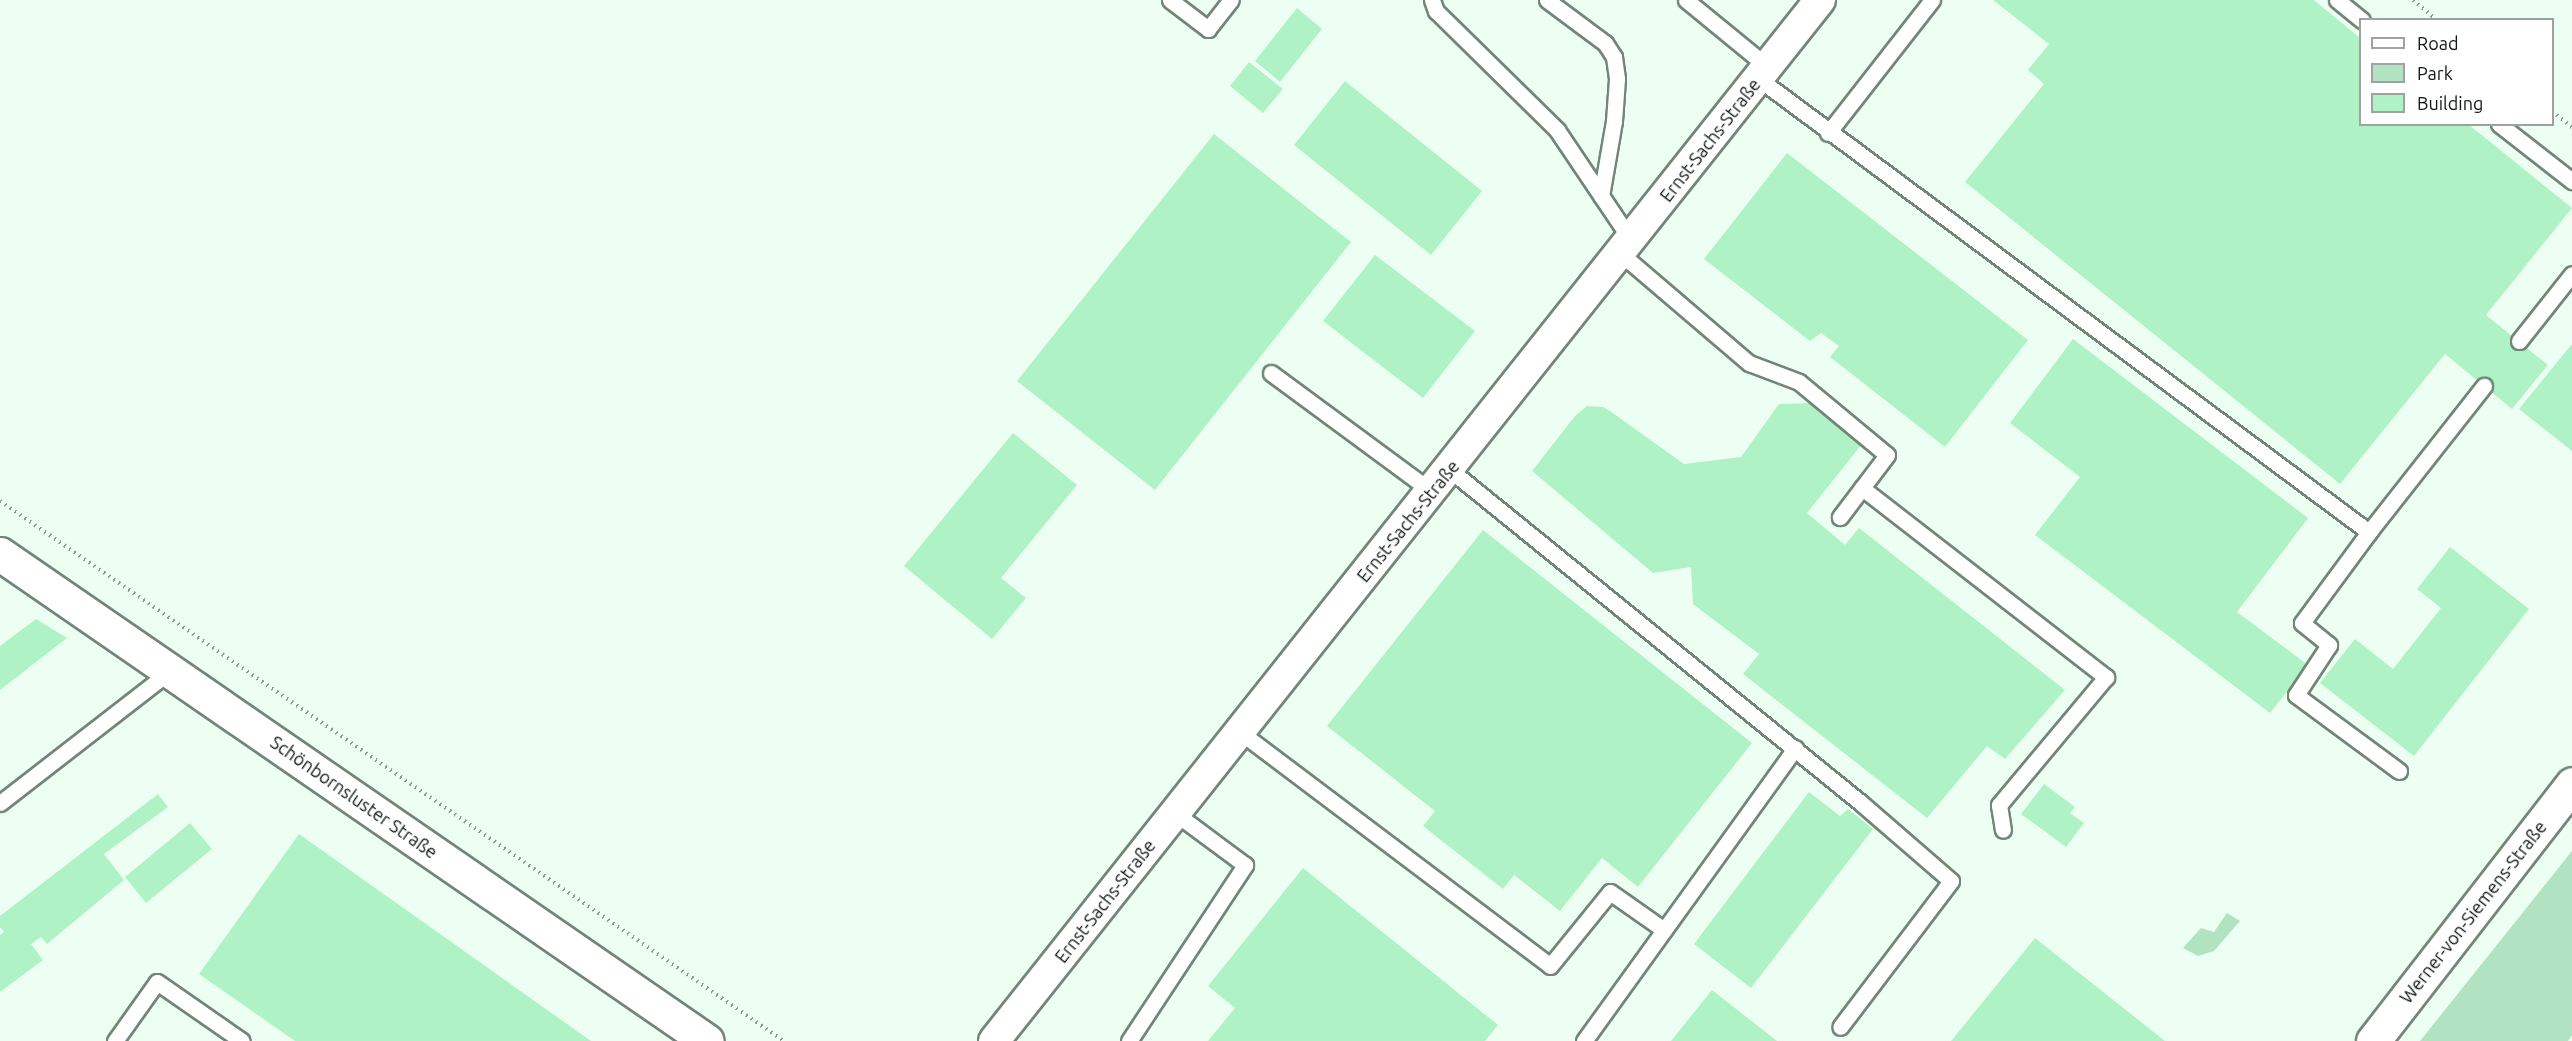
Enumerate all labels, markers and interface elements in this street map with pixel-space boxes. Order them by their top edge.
legend [2359,18,2554,126]
text: Road [2417,33,2459,53]
text: Park [2417,63,2453,83]
street label: Ernst-Sachs-Straße [1655,74,1765,206]
text: Building [2417,93,2483,113]
street label: Ernst-Sachs-Straße [1352,456,1464,586]
street label: Schönbornsluster Straße [266,731,442,863]
street label: Werner-von-Siemens-Straße [2395,816,2551,1008]
street label: Ernst-Sachs-Straße [1050,835,1160,967]

